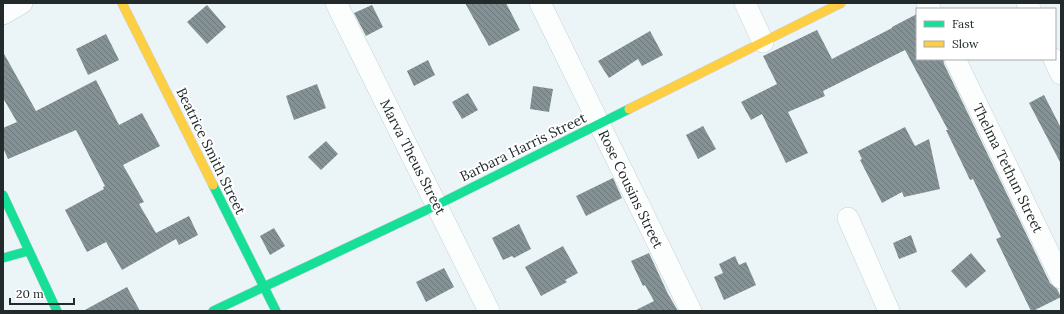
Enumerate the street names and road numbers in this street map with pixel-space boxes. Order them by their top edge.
street label: Beatrice Smith Street [172,85,250,218]
street label: Marva Theus Street [376,96,450,218]
street label: Thelma Tethun Street [969,100,1047,236]
street label: Barbara Harris Street [457,108,590,185]
street label: Rose Cousins Street [594,127,668,252]

